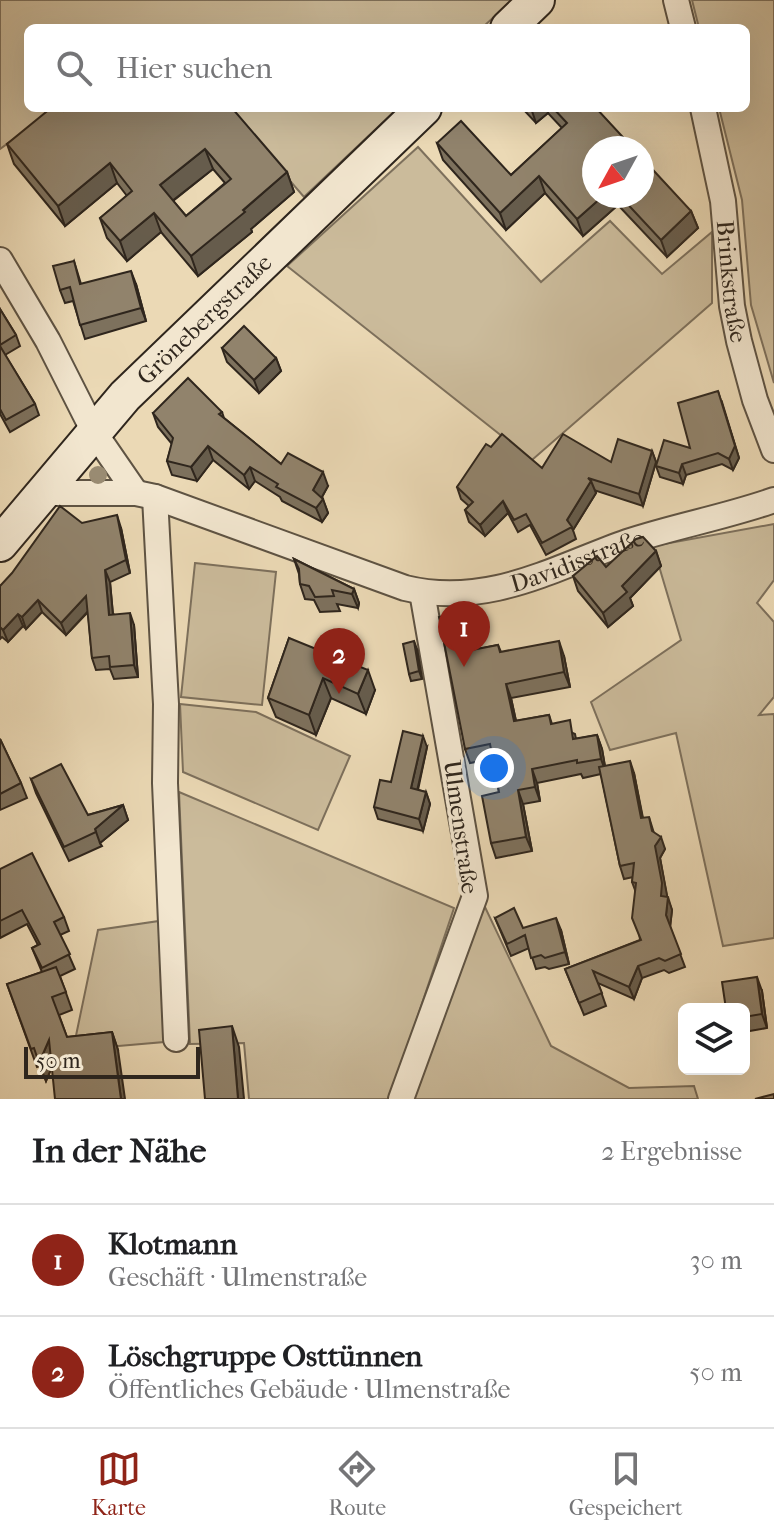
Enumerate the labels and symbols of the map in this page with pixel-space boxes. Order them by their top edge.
north arrow [582,136,654,208]
street label: Brinkstraße [711,219,753,345]
street label: Grönebergstraße [131,248,278,391]
street label: Davidisstraße [507,523,648,598]
pin: 1 [438,601,490,667]
pin: 2 [313,628,365,694]
your location [474,748,514,788]
street label: Ulmenstraße [438,758,484,896]
scale bar [24,1043,200,1079]

